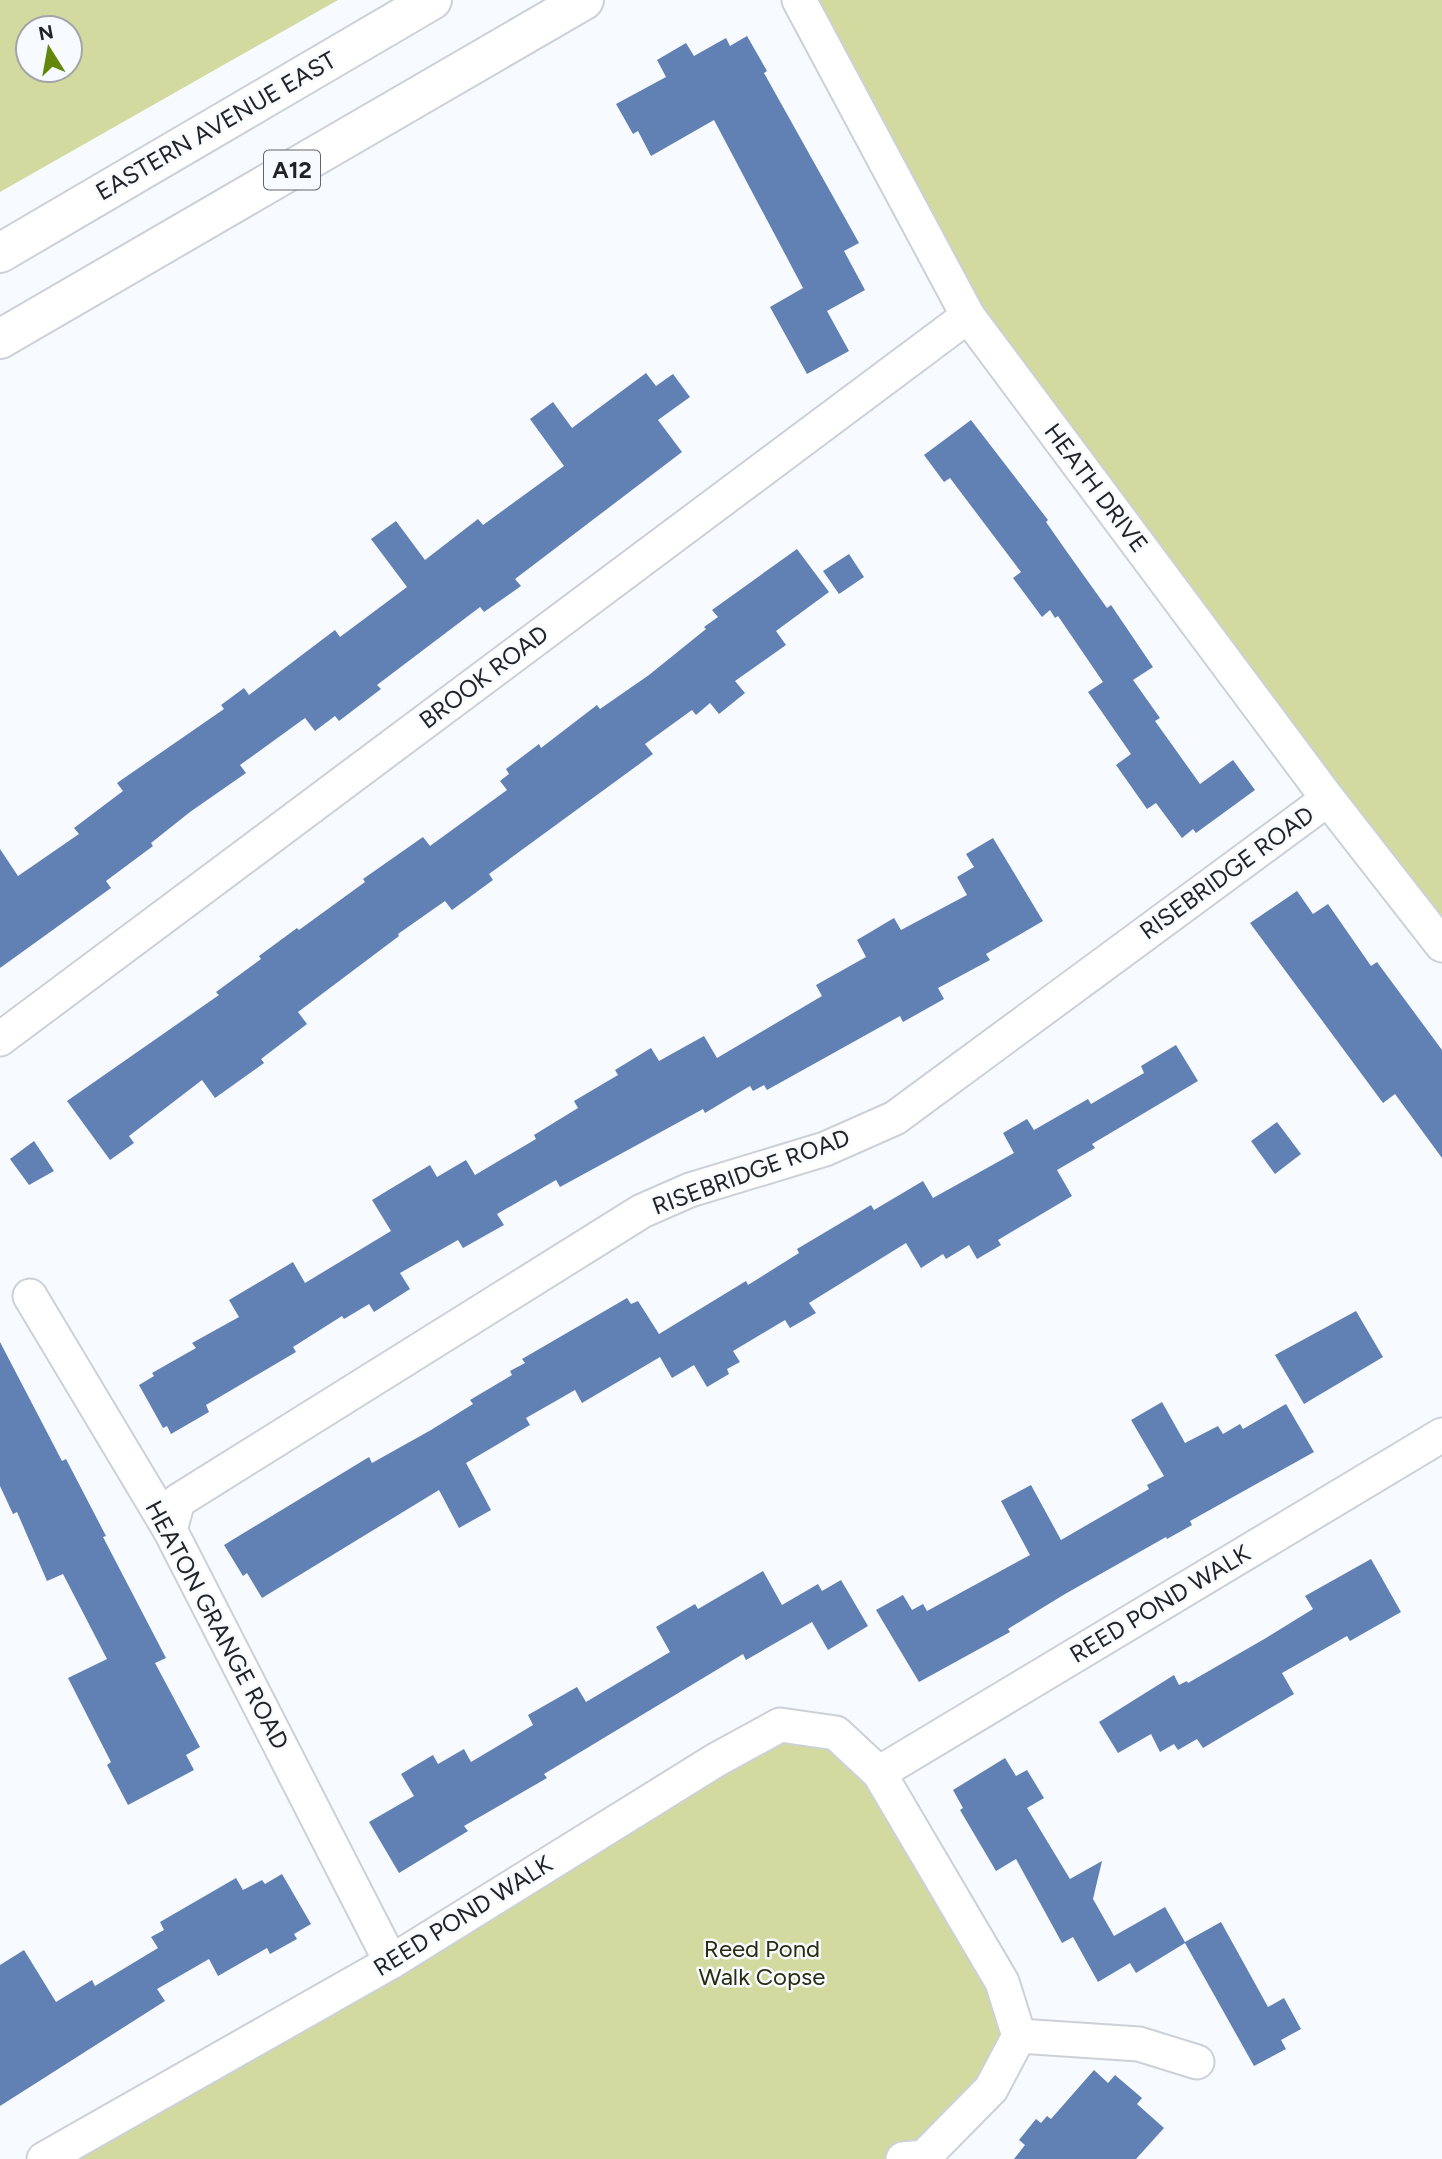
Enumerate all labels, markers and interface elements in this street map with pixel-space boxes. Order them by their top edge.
north arrow [14,14,84,84]
text: N [36,20,55,45]
street label: EASTERN AVENUE EAST [91,45,341,206]
road number: A12 [264,150,320,190]
street label: HEATH DRIVE [1038,417,1154,558]
street label: BROOK ROAD [414,619,554,734]
street label: RISEBRIDGE ROAD [1134,800,1319,945]
street label: RISEBRIDGE ROAD [648,1122,854,1221]
street label: HEATON GRANGE ROAD [140,1495,295,1754]
street label: REED POND WALK [1064,1538,1255,1669]
street label: REED POND WALK [368,1849,558,1982]
park label: Reed Pond Walk Copse [699,1934,825,1991]

